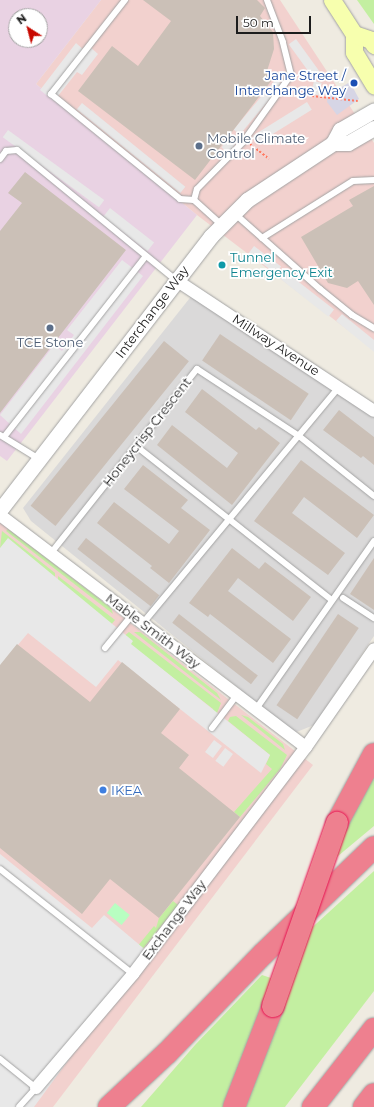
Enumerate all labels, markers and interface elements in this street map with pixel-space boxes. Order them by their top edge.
north arrow [8,8,48,48]
scale bar [238,8,313,34]
text: N [14,11,29,27]
text: 50 m [243,15,274,30]
place label: Jane Street / Interchange Way [235,68,346,99]
marker: Jane Street / Interchange Way [349,78,359,88]
place label: Mobile Climate Control [207,131,305,162]
marker: Mobile Climate Control [194,141,204,151]
place label: Tunnel Emergency Exit [230,250,333,281]
marker: Tunnel Emergency Exit [217,260,227,270]
street label: Interchange Way [112,263,192,361]
street label: Millway Avenue [229,311,323,379]
marker: TCE Stone [45,323,55,333]
place label: TCE Stone [17,334,83,350]
street label: Honeycrisp Crescent [100,374,194,490]
street label: Mable Smith Way [103,590,203,672]
place label: IKEA [111,782,142,798]
marker: IKEA [98,785,108,795]
street label: Exchange Way [139,877,209,963]

